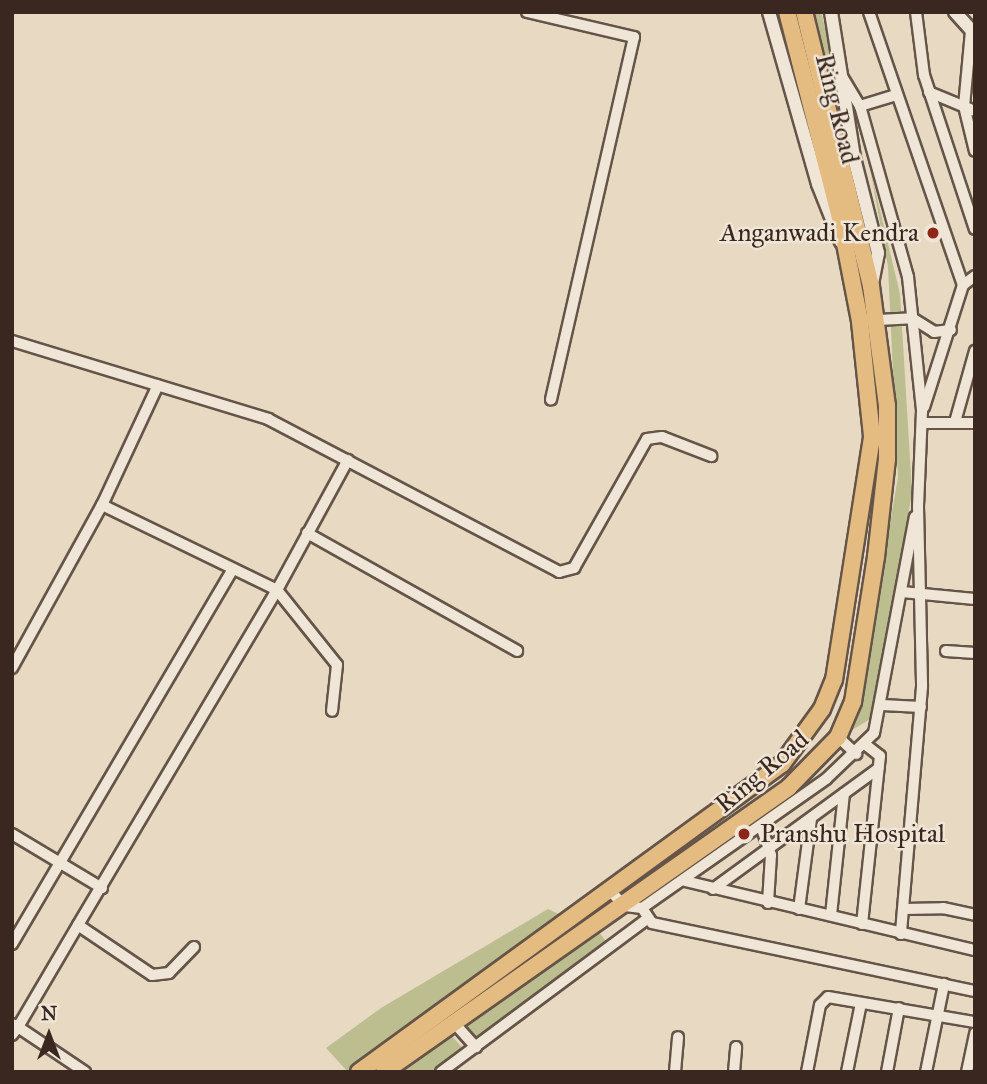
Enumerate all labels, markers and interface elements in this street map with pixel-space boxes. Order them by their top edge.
street label: Ring Road [808,51,866,167]
place label: Anganwadi Kendra [720,217,919,249]
marker: Anganwadi Kendra [925,225,941,241]
street label: Ring Road [709,724,815,820]
place label: Pranshu Hospital [760,818,945,850]
marker: Pranshu Hospital [734,824,754,844]
north arrow [14,1000,84,1070]
text: N [41,1002,57,1025]

